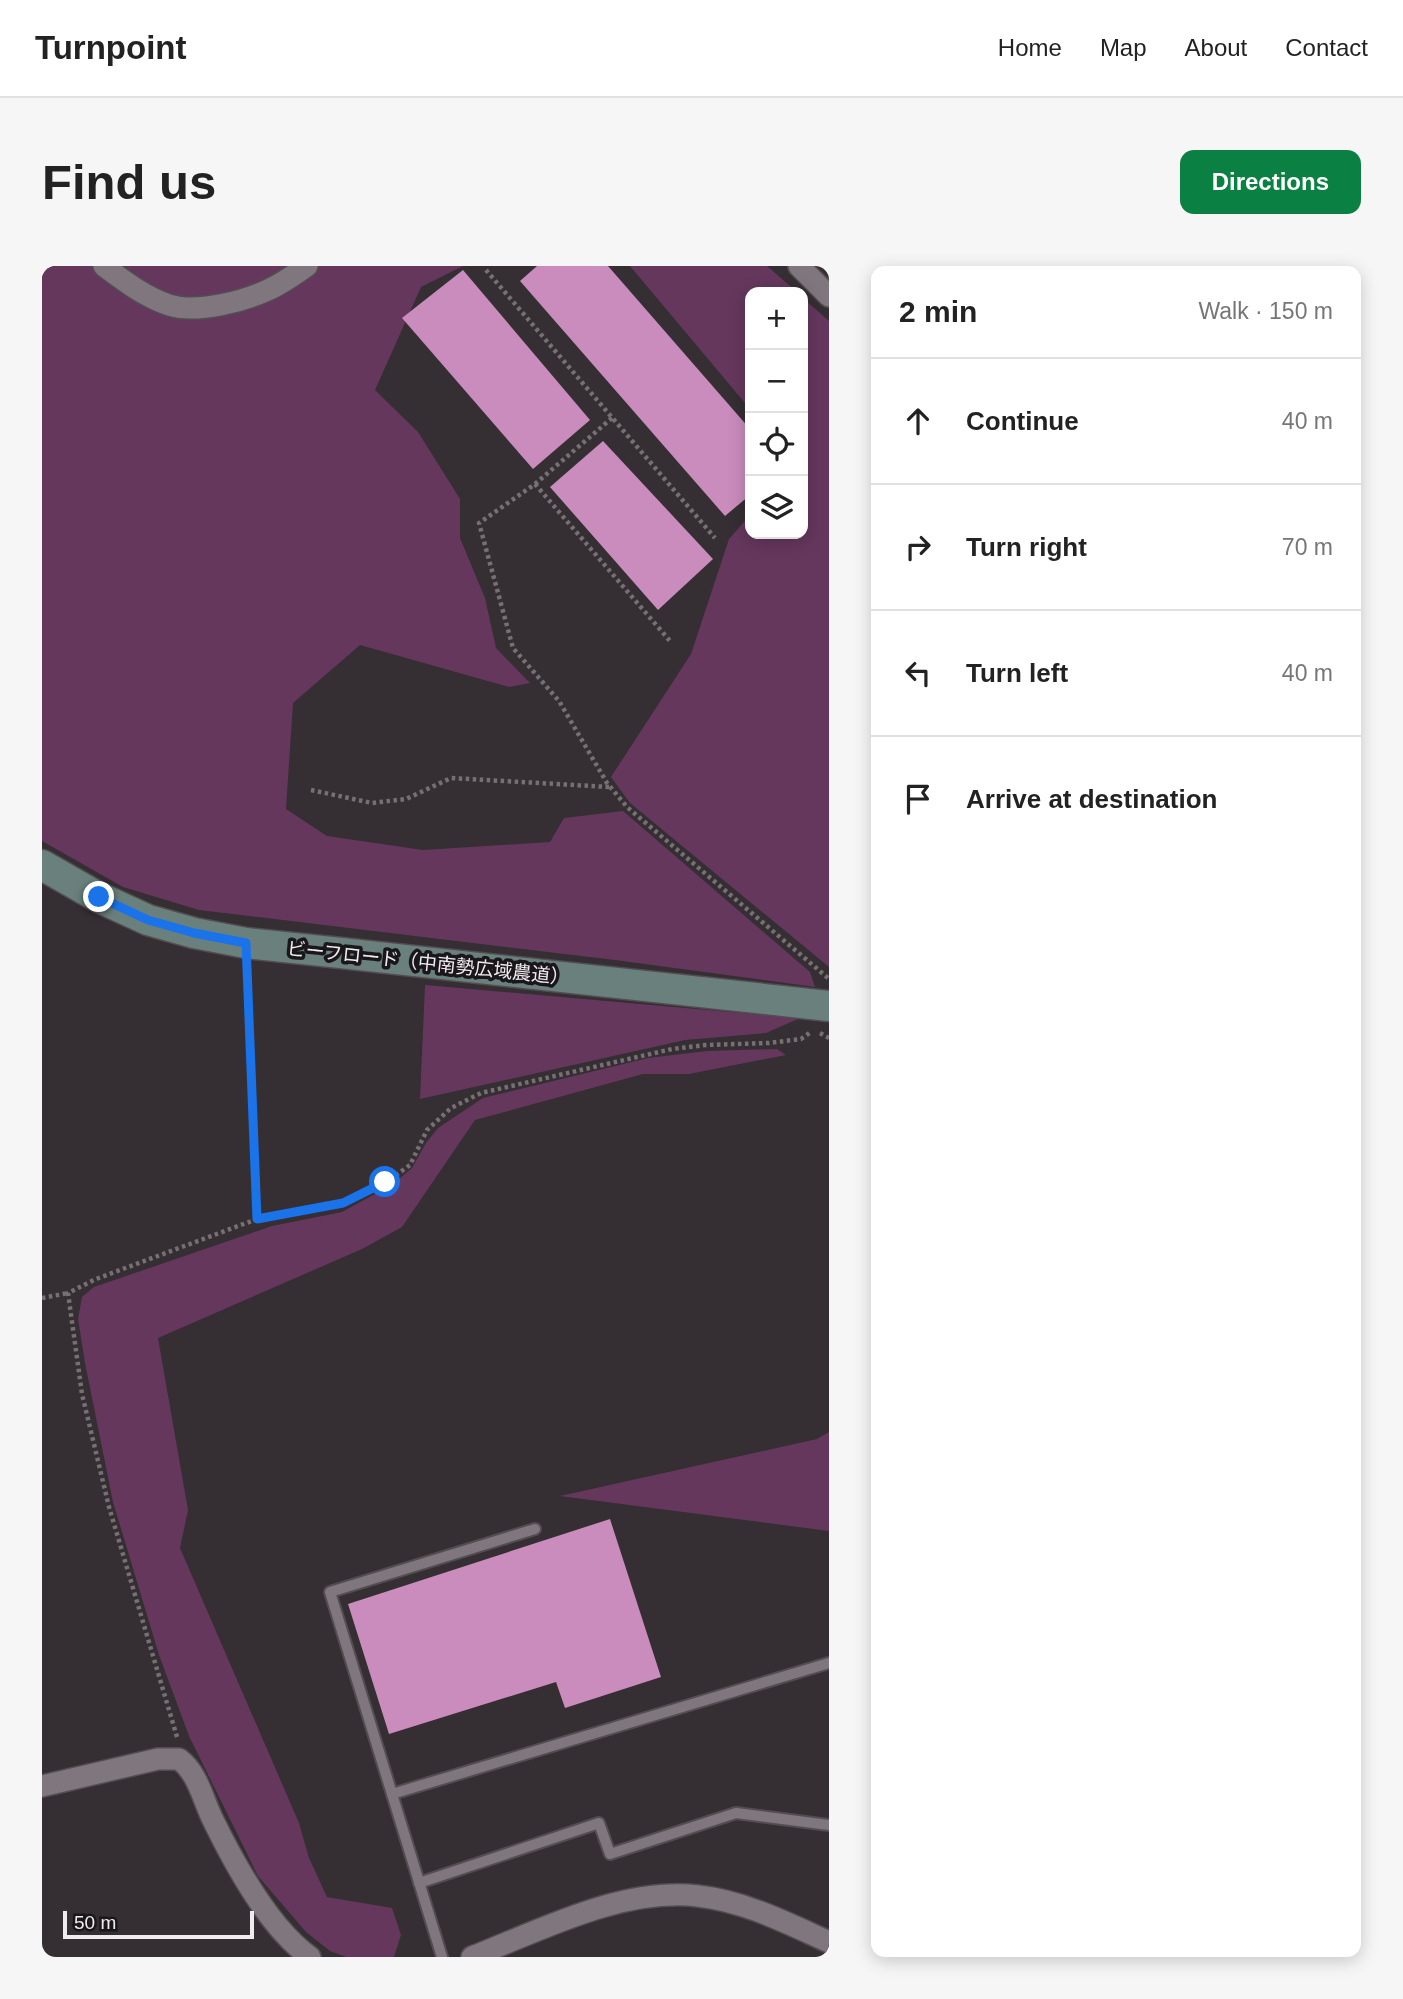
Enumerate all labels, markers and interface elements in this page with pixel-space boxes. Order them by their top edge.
text: Turnpoint [35,29,187,66]
text: Home [998,34,1062,61]
text: Map [1100,34,1147,61]
text: About [1185,34,1247,61]
text: Contact [1285,34,1368,61]
button: Directions [1180,150,1361,214]
text: Find us [42,155,216,209]
map controls [745,287,808,539]
button: + [745,287,808,350]
text: 2 min [899,295,977,328]
text: Walk · 150 m [1198,298,1333,324]
button: − [745,350,808,413]
icon: ahead [899,402,937,440]
text: Continue [966,406,1079,436]
text: 40 m [1282,408,1333,434]
button: locate [745,413,808,476]
button: layers [745,476,808,539]
icon: right [899,528,937,566]
text: Turn right [966,532,1087,562]
text: 70 m [1282,534,1333,560]
icon: left [899,654,937,692]
text: Turn left [966,658,1068,688]
text: 40 m [1282,660,1333,686]
icon: arrive [899,780,937,818]
text: Arrive at destination [966,784,1217,814]
route end [83,881,114,912]
street label: ビーフロード（中南勢広域農道） [286,938,570,988]
route start [369,1166,400,1197]
scale bar [63,1908,254,1940]
text: 50 m [74,1912,116,1933]

